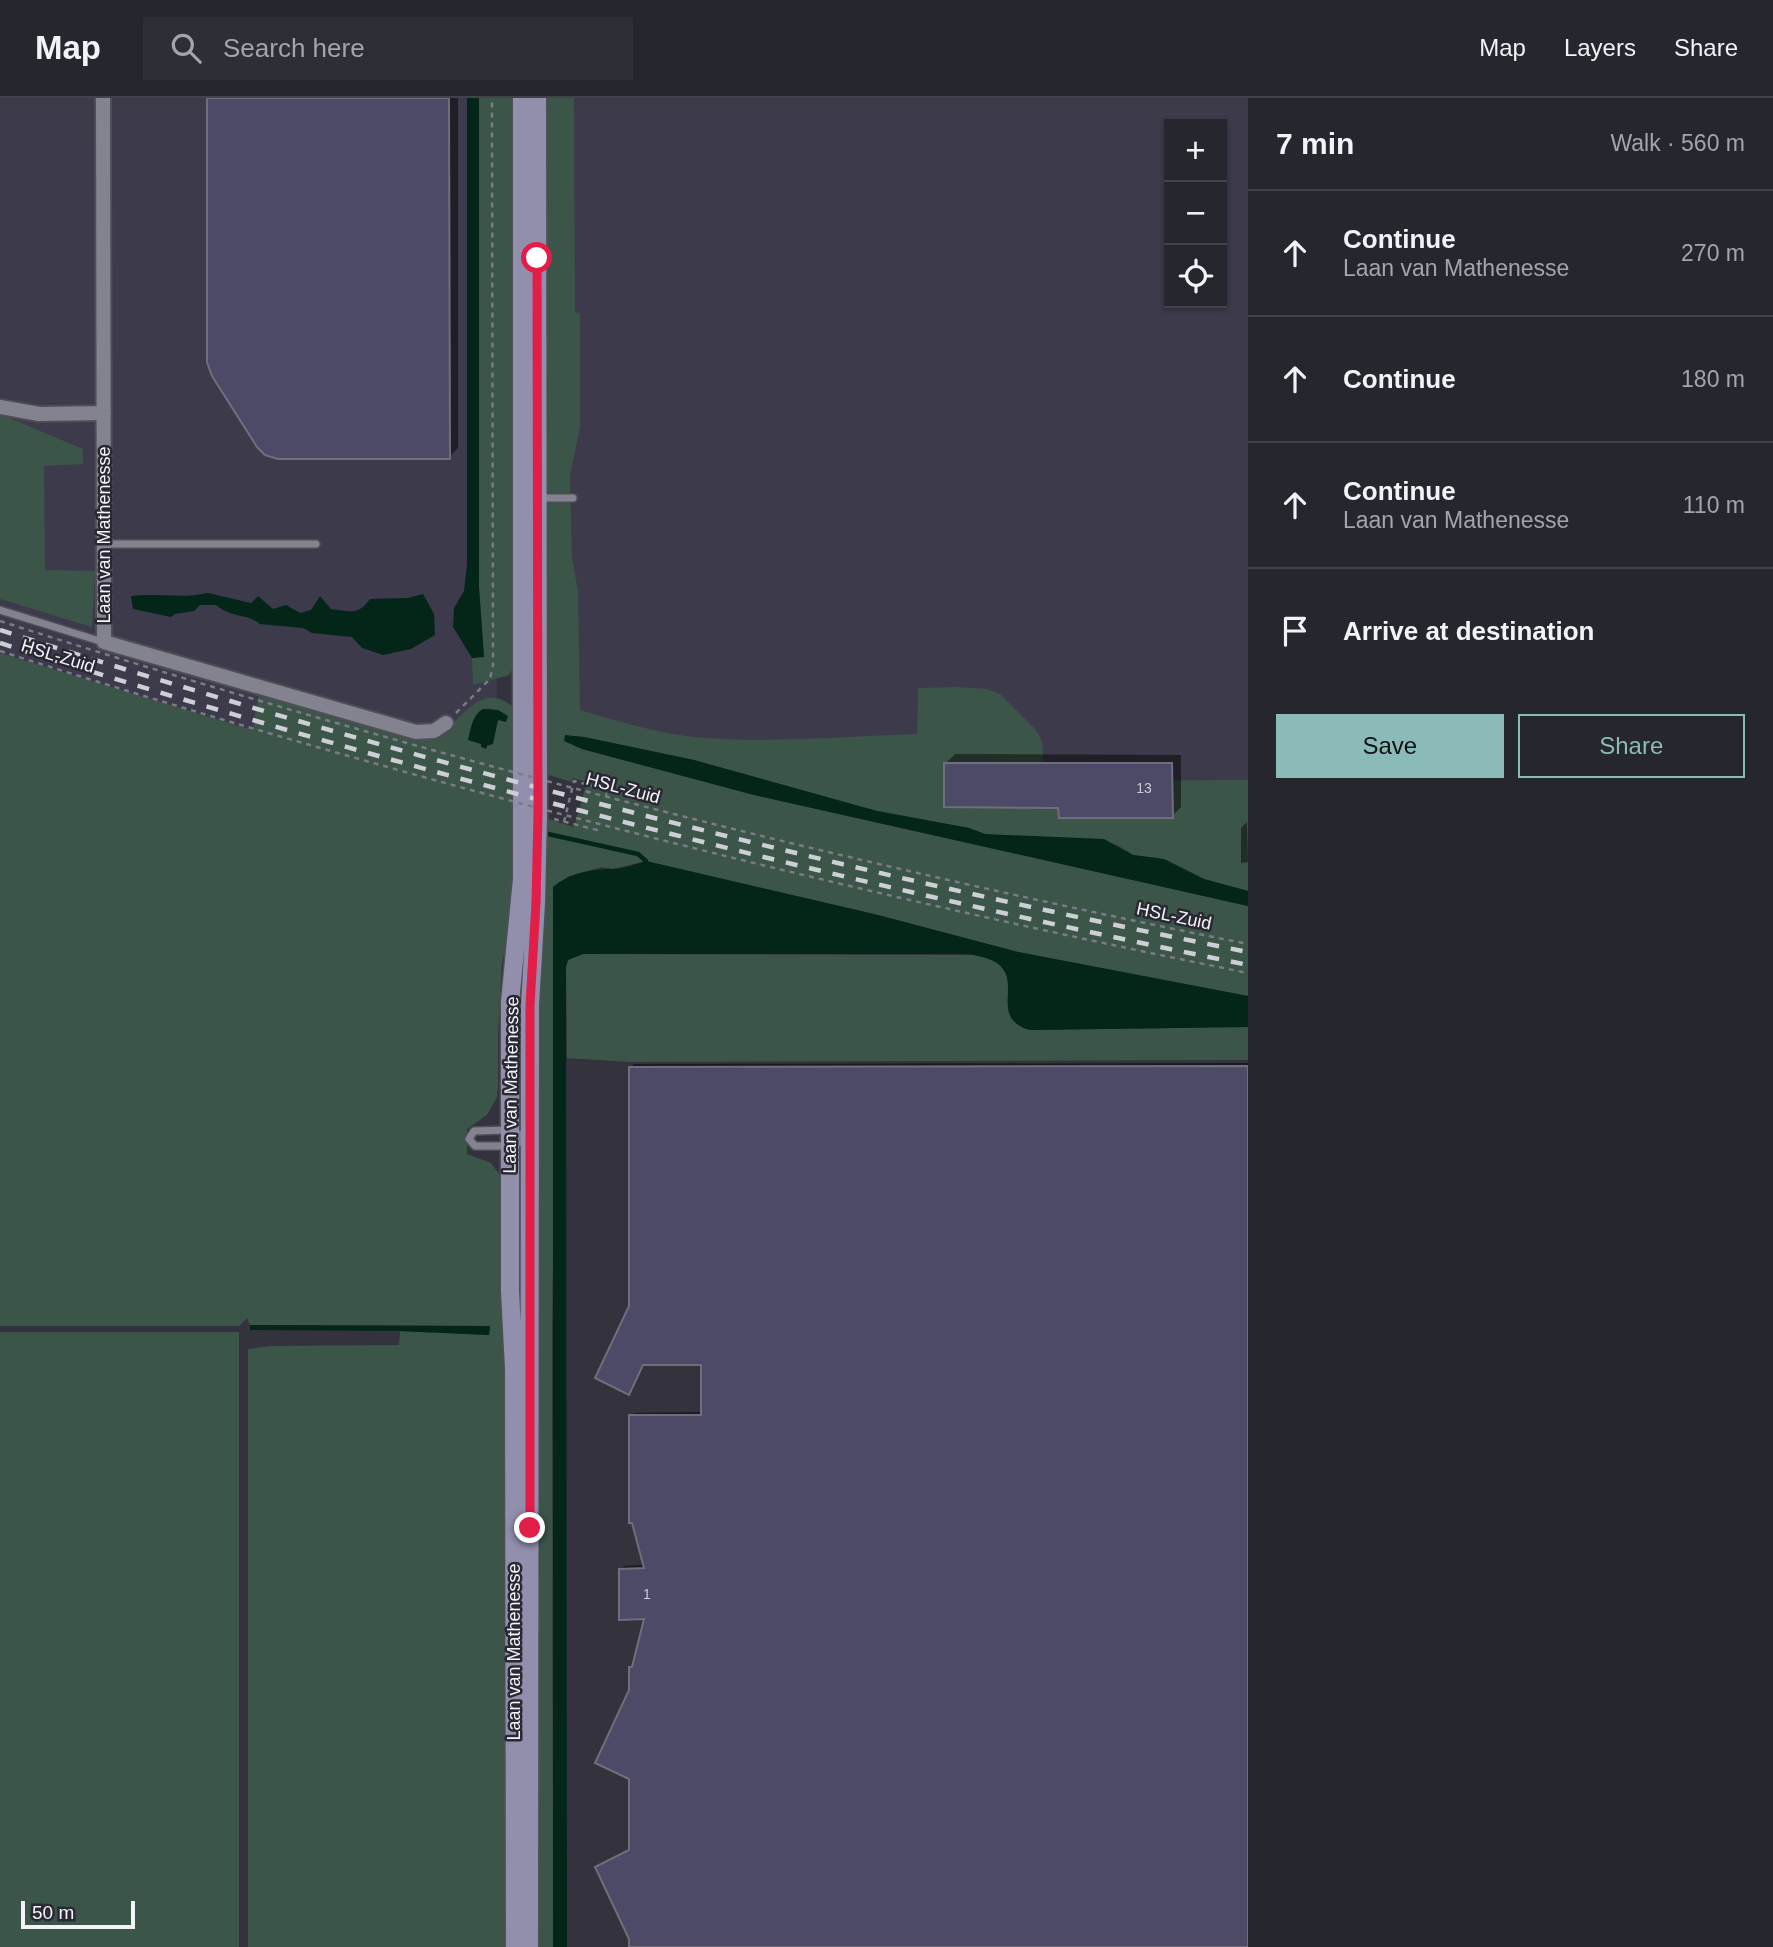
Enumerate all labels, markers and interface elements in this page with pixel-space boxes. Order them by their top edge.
search box [143,17,633,80]
text: Map [35,29,101,66]
icon: search [167,29,205,67]
text: Search here [223,33,365,63]
text: Map [1479,34,1526,61]
text: Layers [1564,34,1636,61]
text: Share [1674,34,1738,61]
map controls [1164,119,1227,308]
button: + [1164,119,1227,182]
text: 7 min [1276,127,1354,160]
text: Walk · 560 m [1610,130,1745,156]
button: − [1164,182,1227,245]
text: Continue [1343,224,1456,254]
icon: ahead [1276,234,1314,272]
text: 270 m [1681,240,1745,266]
route start [521,242,552,273]
button: locate [1164,245,1227,308]
text: Laan van Mathenesse [1343,255,1569,281]
icon: ahead [1276,360,1314,398]
text: Continue [1343,364,1456,394]
text: 180 m [1681,366,1745,392]
street label: Laan van Mathenesse [94,446,114,624]
text: Continue [1343,476,1456,506]
icon: ahead [1276,486,1314,524]
text: 110 m [1683,492,1745,518]
text: Laan van Mathenesse [1343,507,1569,533]
icon: arrive [1276,612,1314,650]
text: Arrive at destination [1343,616,1594,646]
street label: HSL-Zuid [19,635,97,677]
button: Save [1276,714,1504,778]
button: Share [1518,714,1745,778]
street label: HSL-Zuid [584,769,662,807]
house number: 13 [1136,780,1152,796]
street label: HSL-Zuid [1135,898,1213,934]
street label: Laan van Mathenesse [499,996,523,1174]
route end [514,1512,545,1543]
street label: Laan van Mathenesse [504,1563,524,1741]
house number: 1 [643,1586,651,1602]
scale bar [21,1898,135,1930]
text: 50 m [32,1902,74,1923]

